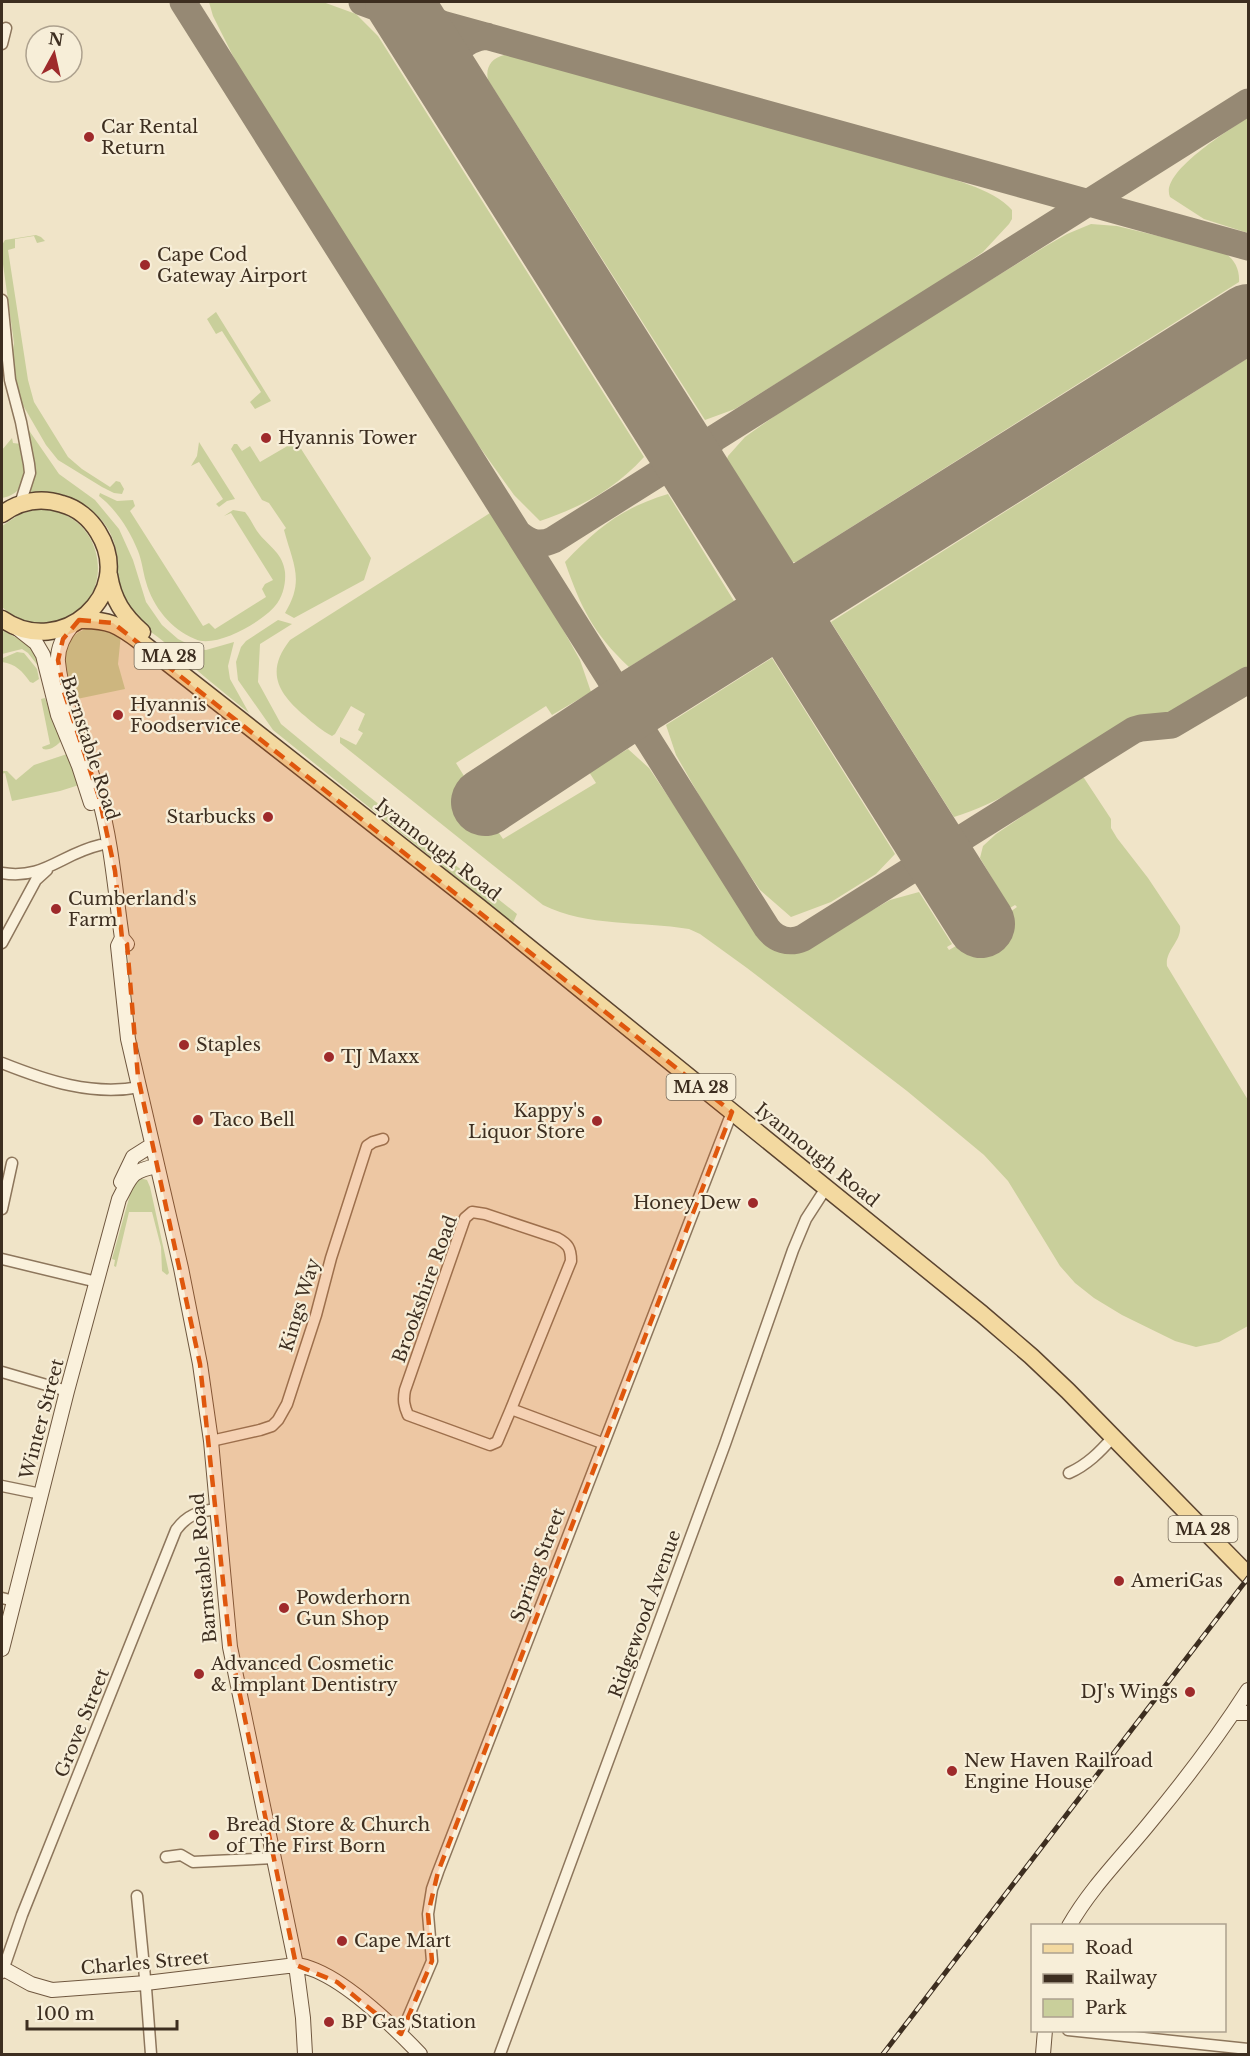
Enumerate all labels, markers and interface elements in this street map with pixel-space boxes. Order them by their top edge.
north arrow [24,24,84,84]
text: N [47,28,65,50]
place label: Car Rental Return [101,116,198,159]
marker: Car Rental Return [82,130,96,144]
place label: Cape Cod Gateway Airport [157,244,308,287]
marker: Cape Cod Gateway Airport [138,258,152,272]
place label: Hyannis Tower [278,427,417,449]
marker: Hyannis Tower [259,431,273,445]
road number: MA 28 [134,643,204,669]
street label: Barnstable Road [56,673,124,823]
place label: Hyannis Foodservice [130,694,241,737]
marker: Hyannis Foodservice [111,708,125,722]
street label: Iyannough Road [371,794,505,906]
place label: Starbucks [166,806,256,828]
marker: Starbucks [261,810,275,824]
place label: Cumberland's Farm [68,888,197,931]
marker: Cumberland's Farm [49,902,63,916]
place label: Staples [196,1034,261,1056]
marker: Staples [177,1038,191,1052]
place label: TJ Maxx [341,1046,419,1068]
marker: TJ Maxx [322,1050,336,1064]
road number: MA 28 [666,1074,736,1100]
street label: Iyannough Road [751,1098,883,1212]
place label: Kappy's Liquor Store [468,1100,585,1143]
place label: Taco Bell [210,1109,295,1131]
marker: Taco Bell [191,1113,205,1127]
marker: Kappy's Liquor Store [590,1114,604,1128]
place label: Honey Dew [633,1192,742,1214]
marker: Honey Dew [746,1196,760,1210]
street label: Brookshire Road [388,1212,462,1366]
street label: Kings Way [275,1255,325,1354]
street label: Winter Street [15,1356,69,1483]
street label: Barnstable Road [186,1492,222,1644]
street label: Spring Street [506,1505,570,1625]
road number: MA 28 [1168,1516,1238,1542]
street label: Ridgewood Avenue [604,1527,686,1701]
place label: AmeriGas [1130,1570,1223,1592]
marker: AmeriGas [1112,1574,1126,1588]
place label: Powderhorn Gun Shop [296,1587,410,1630]
marker: Powderhorn Gun Shop [277,1601,291,1615]
place label: Advanced Cosmetic & Implant Dentistry [210,1653,398,1696]
street label: Grove Street [50,1665,114,1781]
marker: Advanced Cosmetic & Implant Dentistry [192,1667,206,1681]
place label: DJ's Wings [1080,1681,1178,1703]
marker: DJ's Wings [1183,1685,1197,1699]
place label: New Haven Railroad Engine House [964,1750,1153,1793]
marker: New Haven Railroad Engine House [945,1764,959,1778]
place label: Bread Store & Church of The First Born [226,1814,430,1857]
marker: Bread Store & Church of The First Born [207,1828,221,1842]
legend [1031,1924,1226,2032]
place label: Cape Mart [354,1930,451,1952]
marker: Cape Mart [335,1934,349,1948]
text: Road [1085,1937,1133,1959]
street label: Charles Street [80,1946,210,1980]
text: Railway [1085,1967,1158,1989]
scale bar [27,1993,177,2031]
text: Park [1085,1997,1127,2019]
text: 100 m [36,2003,94,2025]
place label: BP Gas Station [341,2011,476,2033]
marker: BP Gas Station [322,2015,336,2029]

